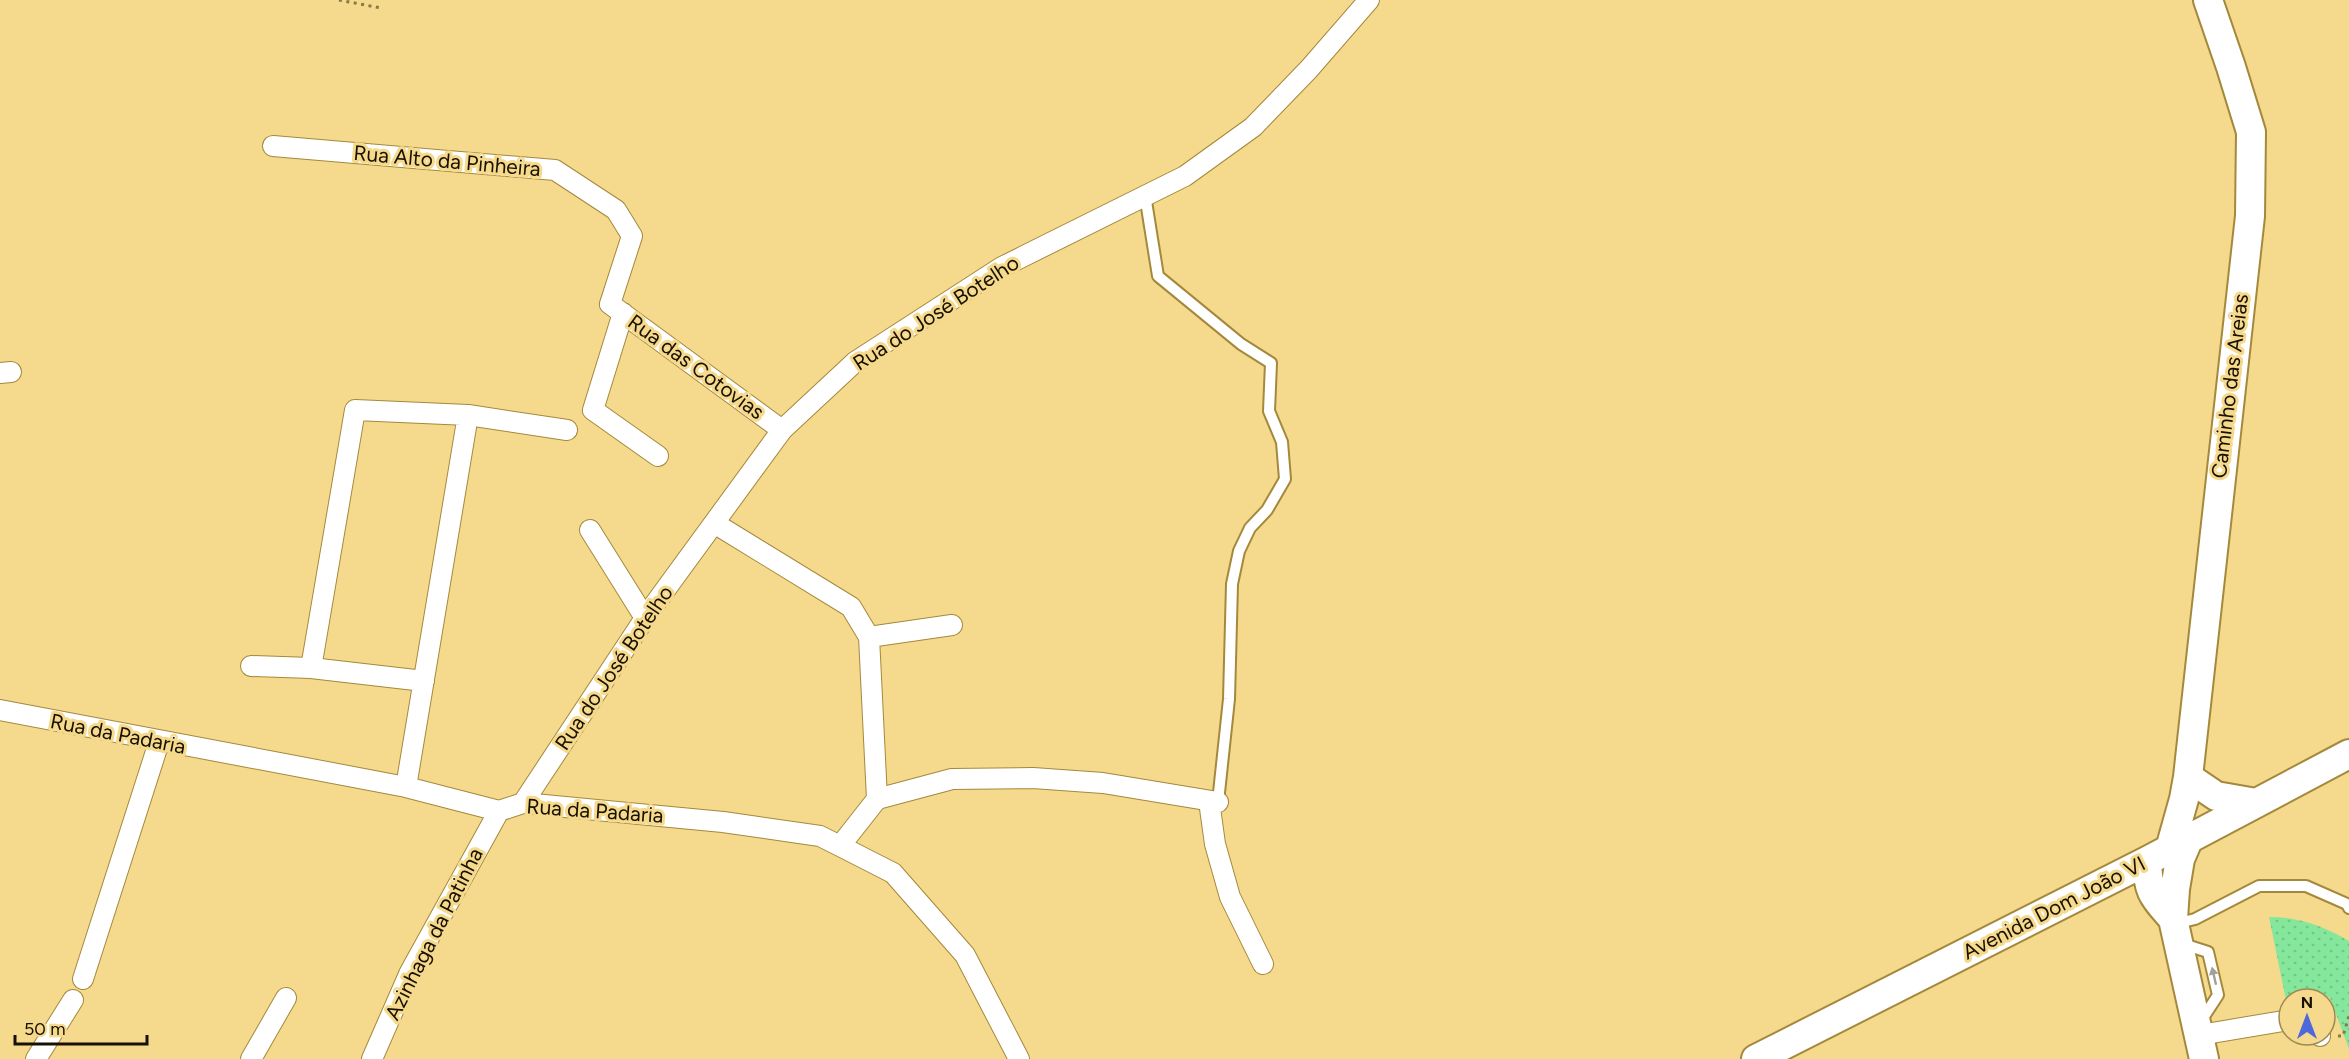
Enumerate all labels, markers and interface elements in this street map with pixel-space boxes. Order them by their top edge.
street label: Rua Alto da Pinheira [352,140,542,181]
street label: Rua do José Botelho [848,250,1023,376]
street label: Caminho das Areias [2206,292,2253,480]
street label: Rua das Cotovias [623,309,769,424]
street label: Rua do José Botelho [549,581,678,755]
street label: Rua da Padaria [48,708,188,759]
street label: Rua da Padaria [526,793,664,828]
street label: Azinhaga da Patinha [379,844,488,1024]
street label: Avenida Dom João VI [1958,851,2149,965]
one-way arrow [2209,967,2218,986]
north arrow [2277,987,2337,1047]
text: N [2301,993,2313,1012]
scale bar [15,1008,147,1046]
text: 50 m [24,1018,66,1040]

